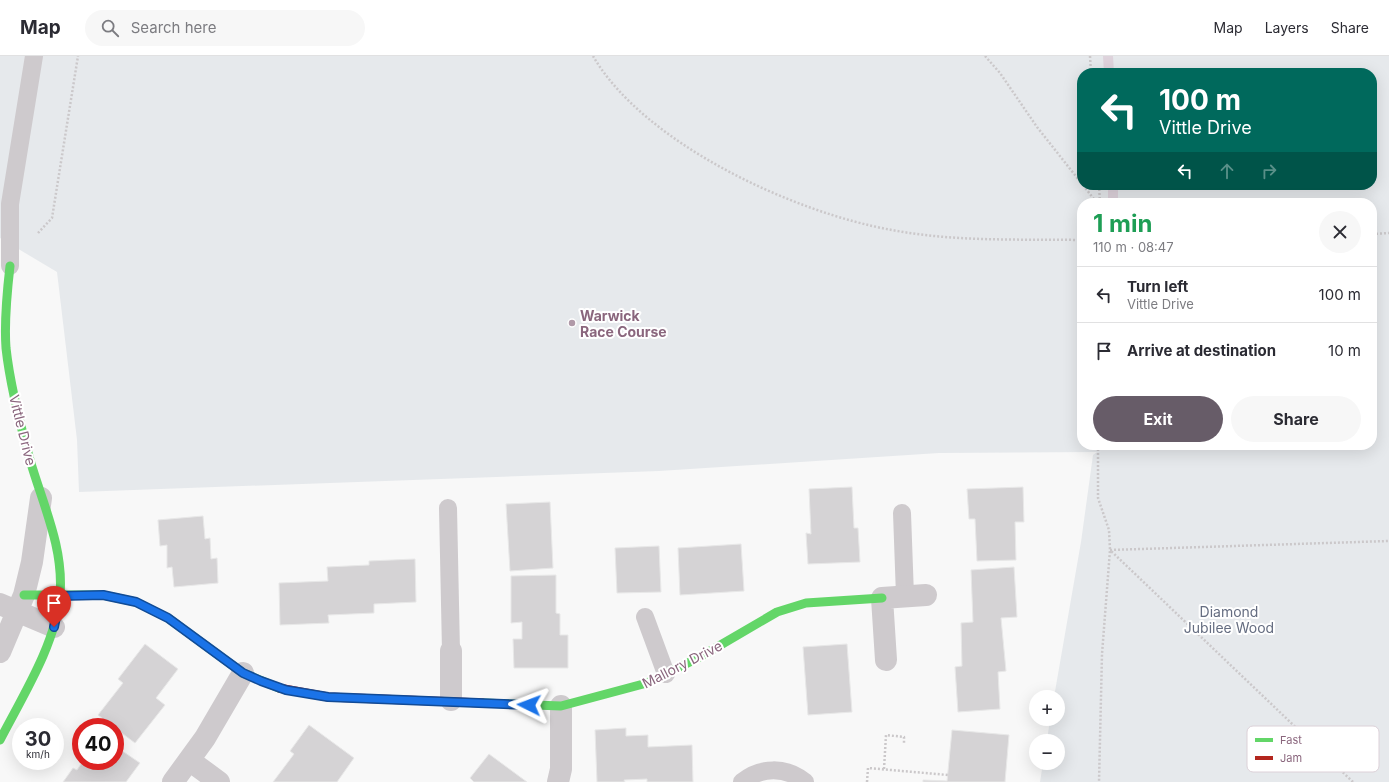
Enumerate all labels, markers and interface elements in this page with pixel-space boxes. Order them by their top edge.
search box [85,10,365,46]
text: Map [20,16,61,39]
icon: search [99,17,121,39]
text: Search here [131,18,216,37]
text: Map [1214,19,1243,36]
text: Layers [1265,19,1309,36]
text: Share [1331,19,1369,36]
text: 100 m [1159,83,1241,117]
icon: left [1093,84,1145,136]
text: Vittle Drive [1159,117,1252,138]
icon: left [1174,160,1196,182]
icon: ahead [1216,160,1238,182]
icon: right [1258,160,1280,182]
text: 1 min [1093,209,1152,238]
button: close [1319,211,1361,253]
text: 110 m · 08:47 [1093,239,1174,255]
text: Turn left [1127,277,1188,296]
icon: left [1093,284,1115,306]
text: 100 m [1319,285,1361,304]
text: Vittle Drive [1127,296,1194,312]
place label: Warwick Race Course [580,307,667,340]
marker: Warwick Race Course [567,318,577,328]
icon: arrive [1093,340,1115,362]
text: Arrive at destination [1127,341,1276,360]
text: 10 m [1328,341,1361,360]
street label: Vittle Drive [6,393,40,467]
button: Exit [1093,396,1223,442]
button: Share [1231,396,1361,442]
pin [37,586,71,627]
icon: arrive [43,592,65,614]
park label: Diamond Jubilee Wood [1184,603,1274,636]
street label: Mallory Drive [639,637,725,691]
position arrow [508,684,550,726]
map controls [1029,690,1065,770]
button: + [1029,690,1065,726]
speed limit sign: 40 [72,718,124,770]
legend [1247,726,1379,772]
text: 30 [25,727,51,751]
text: Fast [1280,733,1302,747]
button: − [1029,734,1065,770]
text: km/h [26,748,50,760]
text: Jam [1280,751,1302,765]

